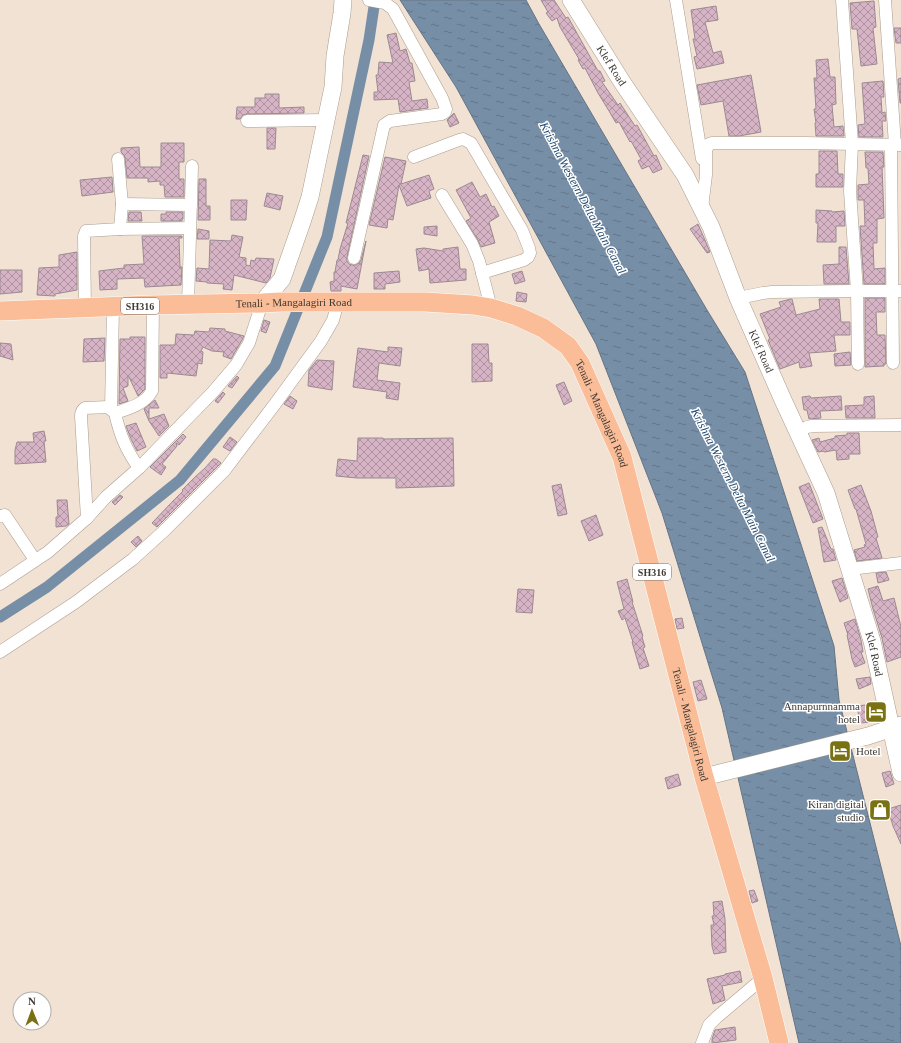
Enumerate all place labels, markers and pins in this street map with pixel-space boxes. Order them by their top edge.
hotel icon: Annapurnnamma hotel [863,699,889,725]
place label: Annapurnnamma hotel [784,700,860,725]
hotel icon: Hotel [827,738,853,764]
place label: Hotel [856,745,880,757]
shop icon: Kiran digital studio [867,797,893,823]
place label: Kiran digital studio [808,798,864,823]

